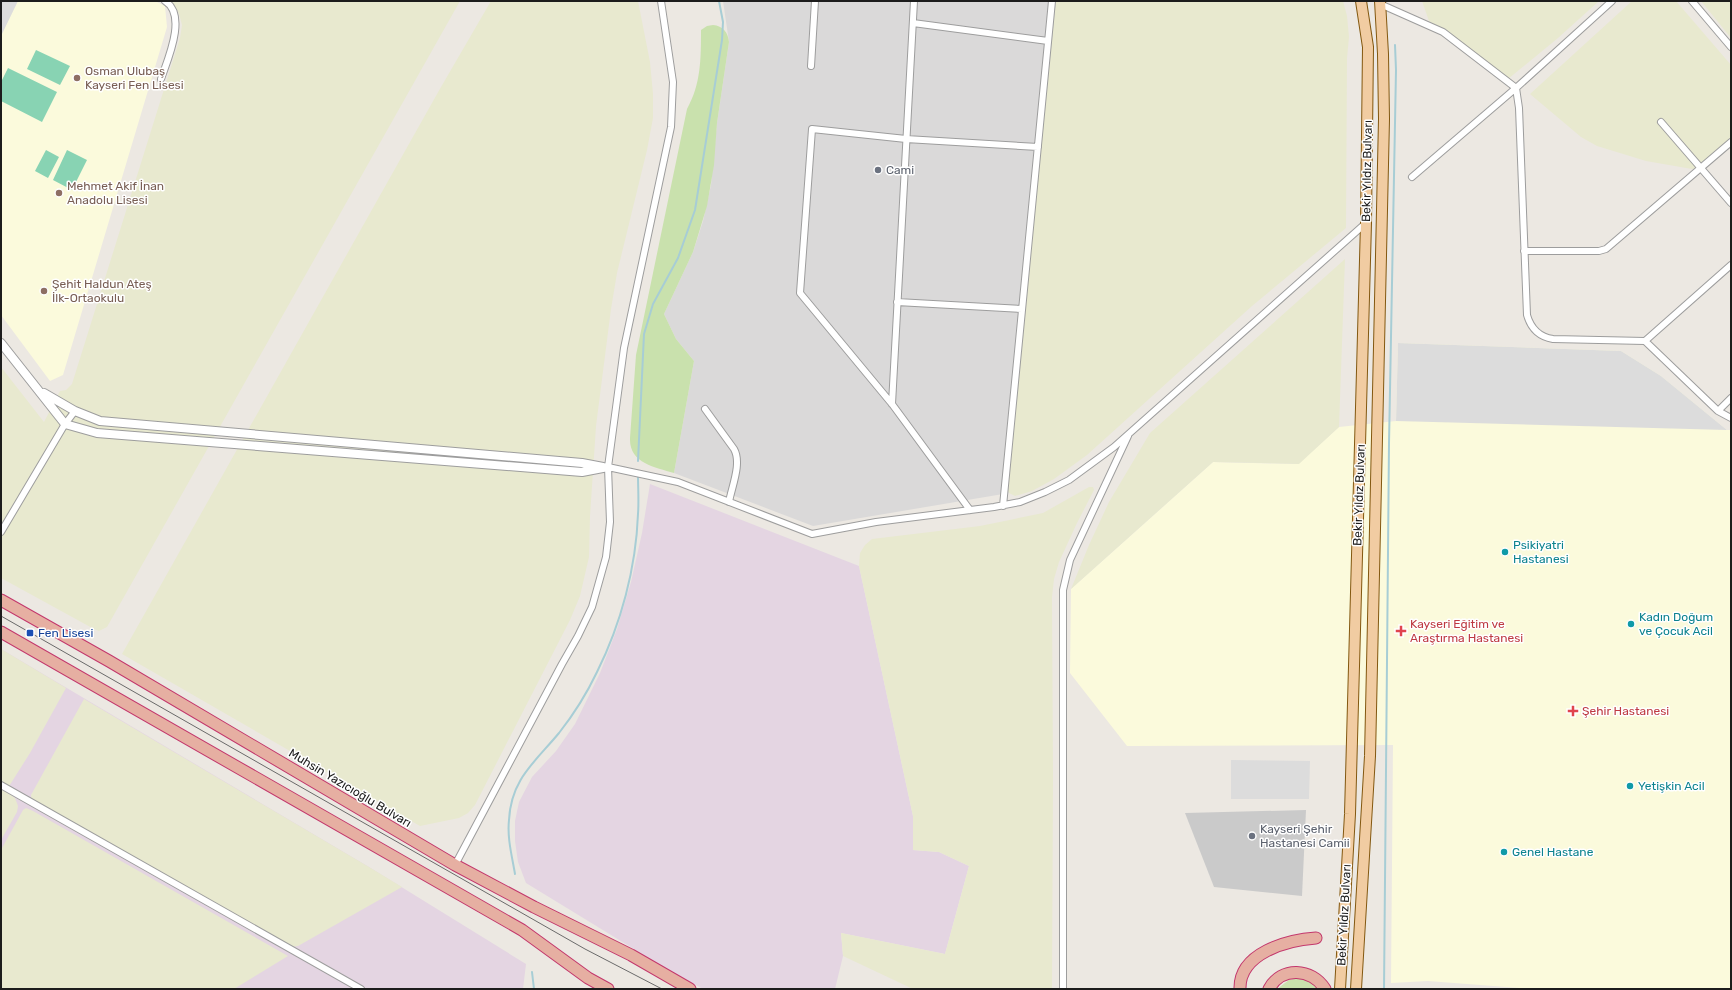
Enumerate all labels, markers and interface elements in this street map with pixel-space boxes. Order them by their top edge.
place label: Osman Ulubaş Kayseri Fen Lisesi [85,64,184,92]
marker: Osman Ulubaş Kayseri Fen Lisesi [72,73,82,83]
street label: Bekir Yıldız Bulvarı [1359,120,1375,222]
place label: Cami [886,163,914,177]
marker: Cami [873,165,883,175]
place label: Mehmet Akif İnan Anadolu Lisesi [67,179,164,207]
marker: Mehmet Akif İnan Anadolu Lisesi [54,188,64,198]
place label: Şehit Haldun Ateş İlk-Ortaokulu [52,277,152,305]
marker: Şehit Haldun Ateş İlk-Ortaokulu [39,286,49,296]
street label: Bekir Yıldız Bulvarı [1350,444,1368,546]
place label: Psikiyatri Hastanesi [1513,538,1569,566]
marker: Psikiyatri Hastanesi [1500,547,1510,557]
place label: Kadın Doğum ve Çocuk Acil [1639,610,1713,638]
place label: Kayseri Eğitim ve Araştırma Hastanesi [1410,617,1523,645]
marker: Kadın Doğum ve Çocuk Acil [1626,619,1636,629]
marker: Kayseri Eğitim ve Araştırma Hastanesi [1395,625,1407,637]
place label: Fen Lisesi [38,626,93,640]
marker: Fen Lisesi [25,628,35,638]
place label: Şehir Hastanesi [1582,704,1669,718]
marker: Şehir Hastanesi [1567,705,1579,717]
street label: Muhsin Yazıcıoğlu Bulvarı [286,746,414,830]
place label: Yetişkin Acil [1638,779,1705,793]
marker: Yetişkin Acil [1625,781,1635,791]
place label: Kayseri Şehir Hastanesi Camii [1260,822,1350,850]
marker: Kayseri Şehir Hastanesi Camii [1247,831,1257,841]
place label: Genel Hastane [1512,845,1594,859]
marker: Genel Hastane [1499,847,1509,857]
street label: Bekir Yıldız Bulvarı [1334,864,1354,966]

